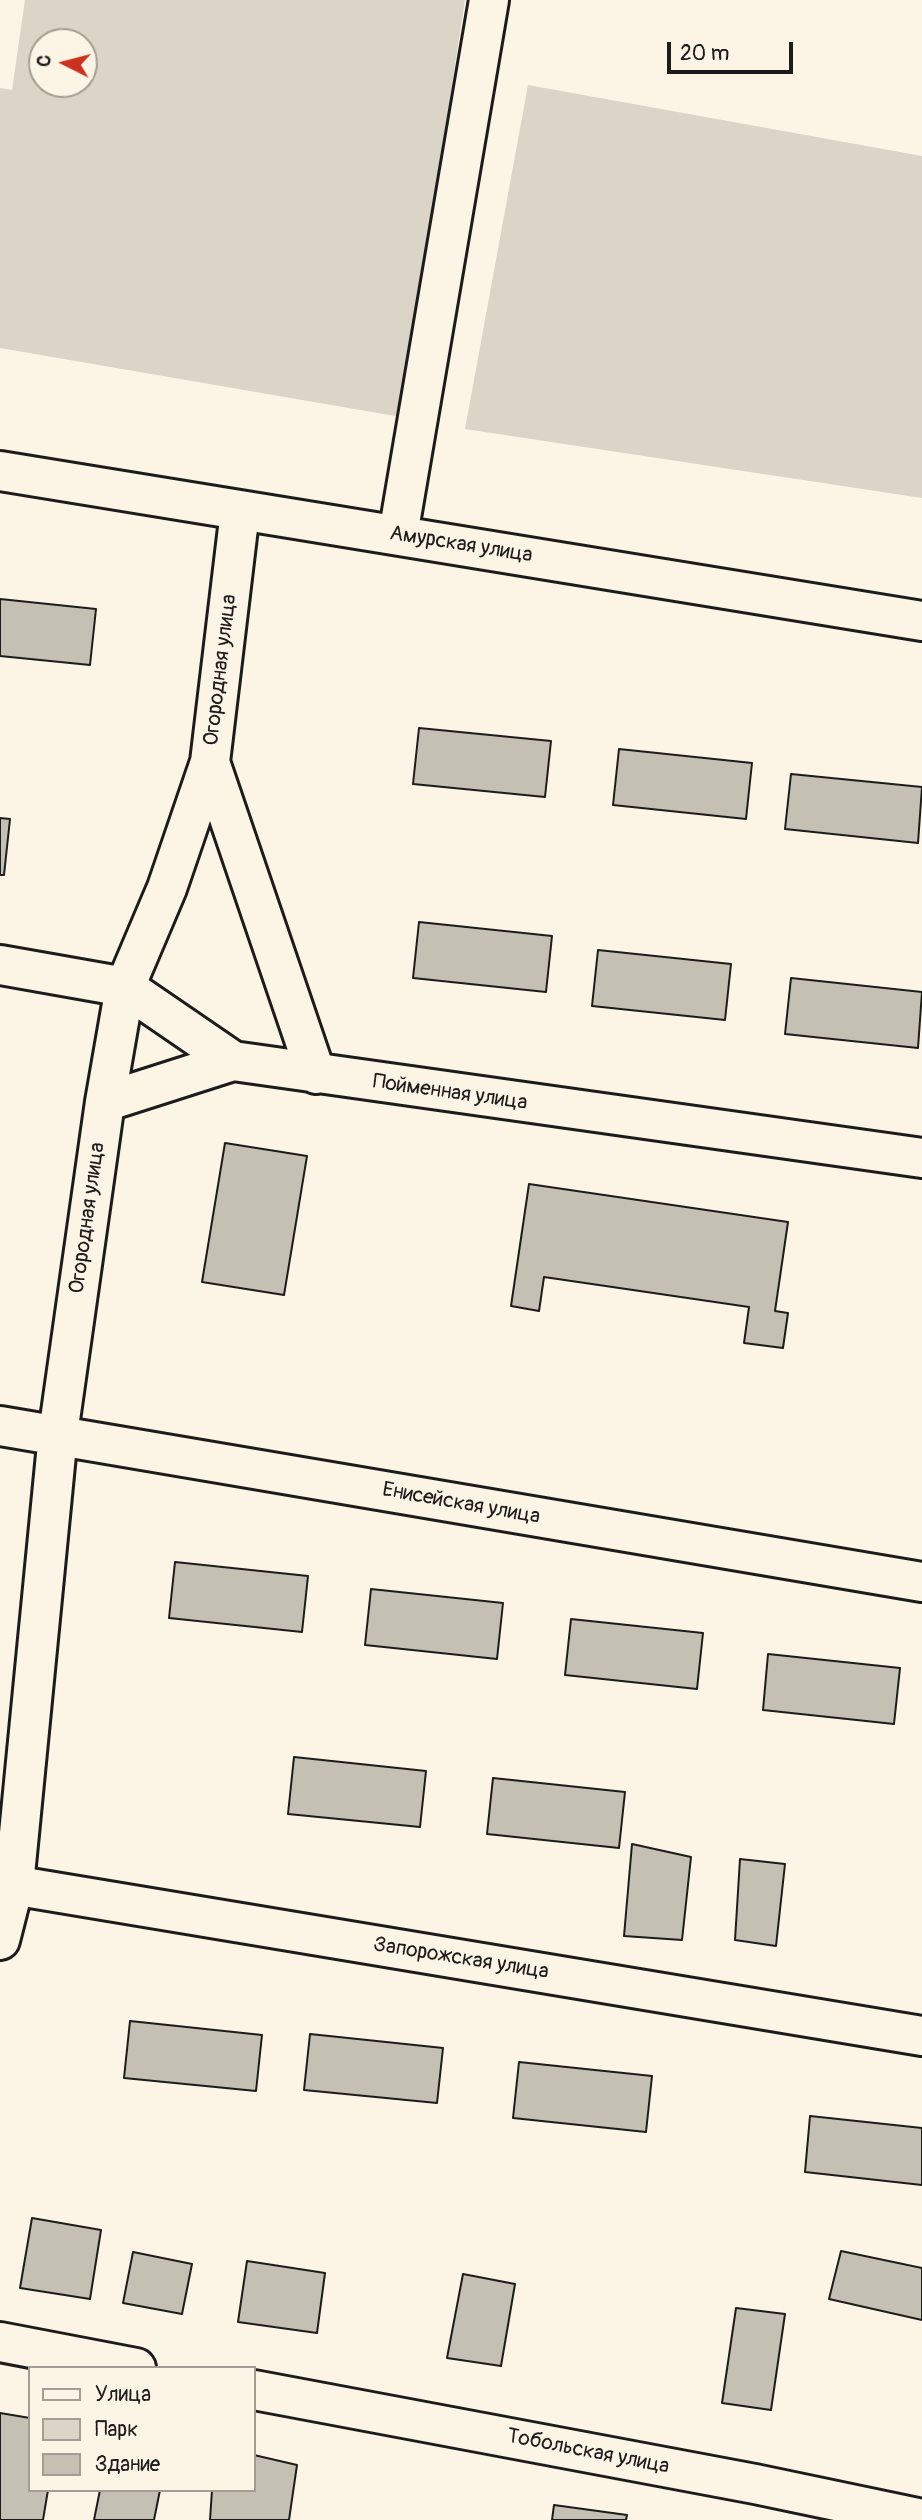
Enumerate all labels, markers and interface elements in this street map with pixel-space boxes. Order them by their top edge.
north arrow [28,28,98,98]
scale bar [670,28,796,72]
text: 20 m [680,40,729,67]
text: С [32,54,57,68]
street label: Амурская улица [388,521,534,569]
street label: Огородная улица [199,593,243,747]
street label: Пойменная улица [371,1070,529,1116]
street label: Огородная улица [65,1141,111,1295]
street label: Енисейская улица [380,1478,542,1530]
street label: Запорожская улица [372,1933,550,1985]
legend [28,2366,256,2492]
text: Улица [95,2381,151,2408]
text: Парк [95,2416,138,2443]
street label: Тобольская улица [505,2424,671,2480]
text: Здание [95,2451,160,2478]

